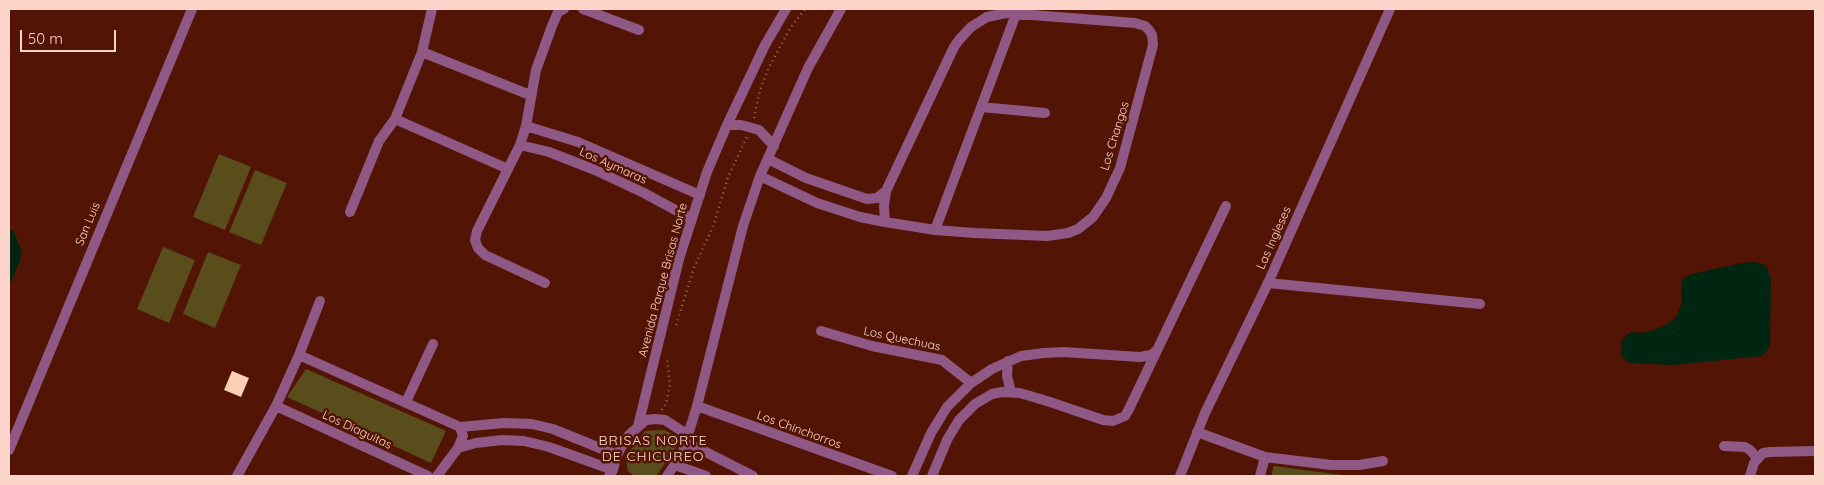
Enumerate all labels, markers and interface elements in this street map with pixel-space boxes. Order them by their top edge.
scale bar [22,20,119,52]
text: 50 m [28,29,63,48]
street label: Los Changos [1098,100,1132,172]
street label: Los Aymaras [577,145,649,187]
street label: San Luis [72,200,104,248]
street label: Avenida Parque Brisas Norte [635,201,691,359]
street label: Las Ingleses [1254,204,1294,272]
street label: Los Quechuas [862,324,942,354]
street label: Los Diaguitas [320,408,394,452]
street label: Los Chinchorros [755,408,843,452]
district label: BRISAS NORTE DE CHICUREO [597,433,709,466]

